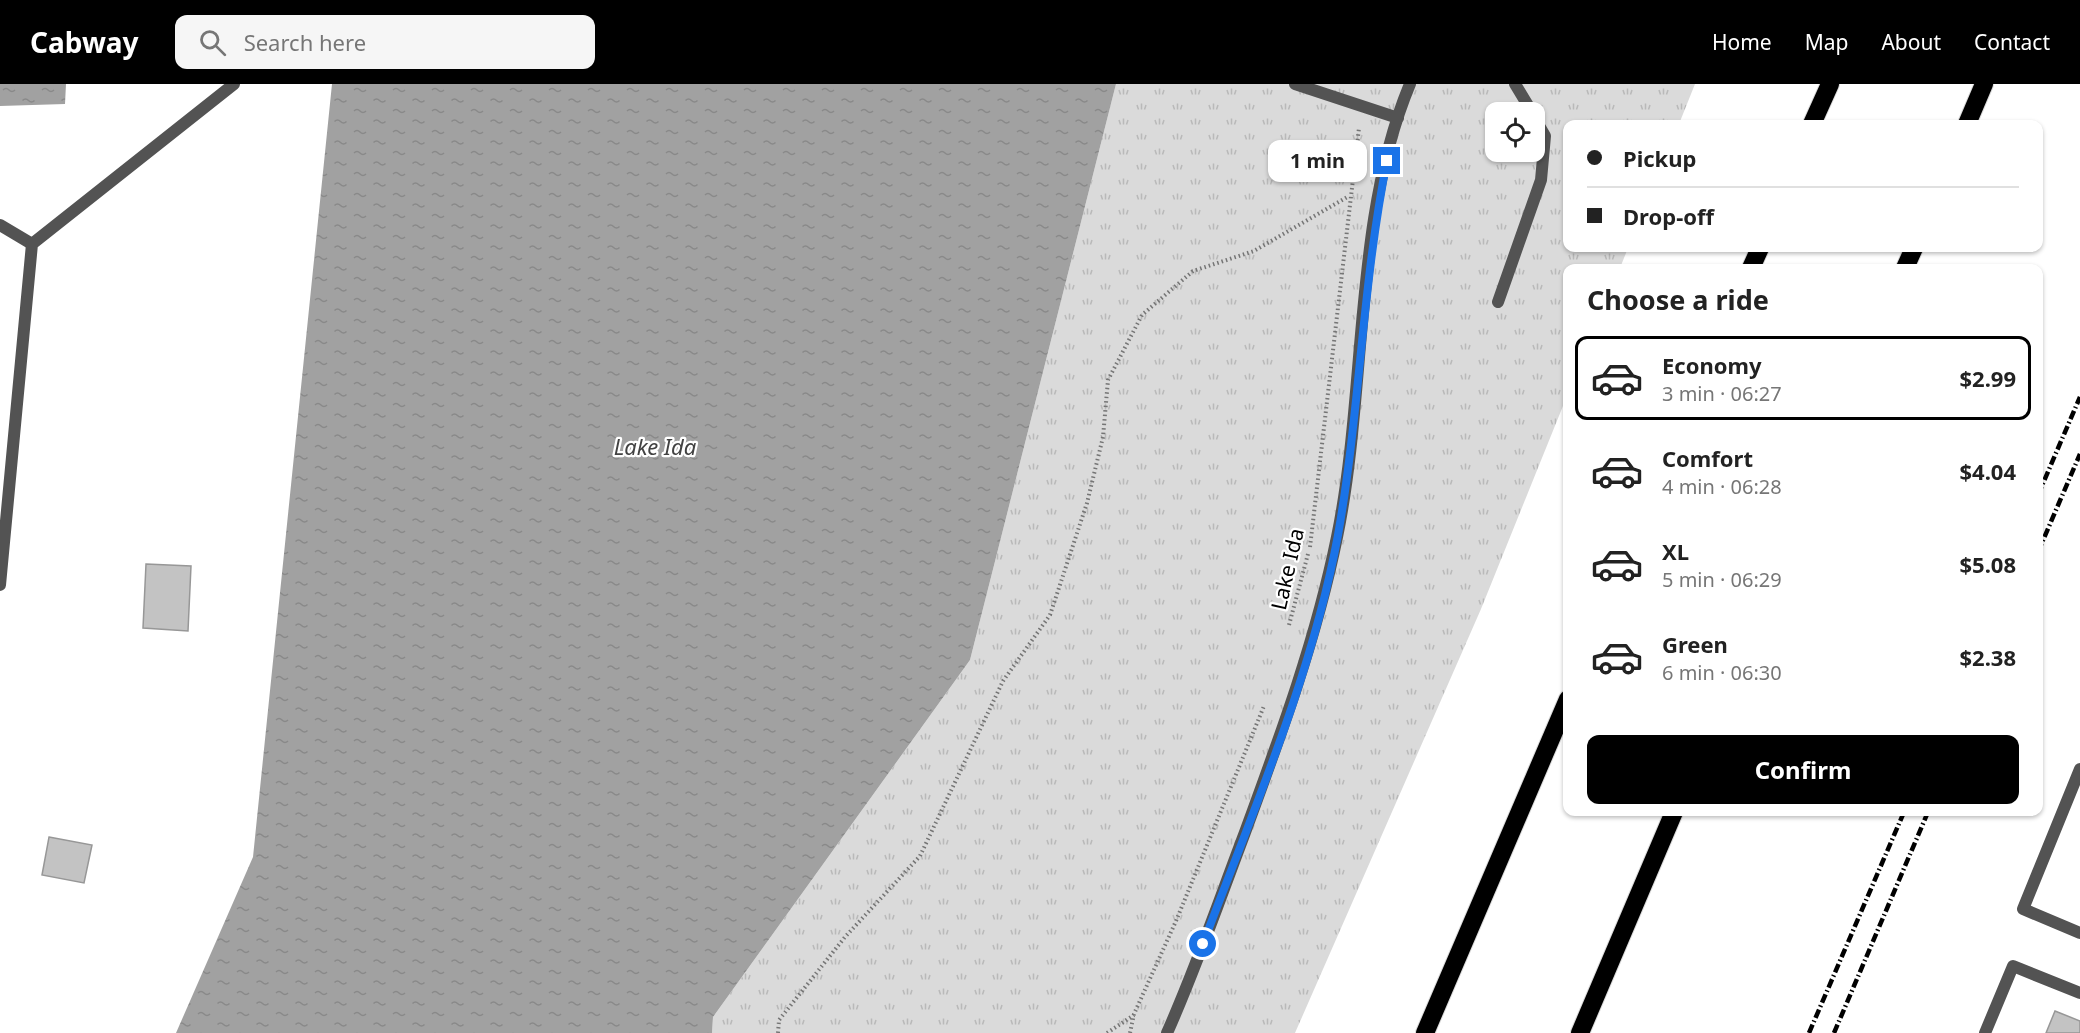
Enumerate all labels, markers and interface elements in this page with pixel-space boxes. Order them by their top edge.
search box [175,15,595,69]
text: Cabway [30,23,139,61]
icon: search [196,26,229,59]
text: Search here [244,27,366,57]
text: Home [1712,28,1772,56]
text: Map [1805,28,1848,56]
text: About [1881,28,1941,56]
text: Contact [1974,28,2050,56]
map controls [1485,102,1545,162]
button: locate [1485,102,1545,162]
callout: 1 min [1267,140,1366,182]
text: Pickup [1623,143,1696,173]
text: 1 min [1290,147,1345,174]
route end [1373,147,1400,174]
text: Drop-off [1623,201,1714,231]
text: Choose a ride [1587,281,1769,318]
text: Economy [1662,350,1761,380]
icon: car [1590,351,1644,405]
text: $2.99 [1959,363,2016,393]
text: 3 min · 06:27 [1662,380,1782,407]
water label: Lake Ida [614,431,697,461]
text: Comfort [1662,443,1753,473]
icon: car [1590,444,1644,498]
text: $4.04 [1959,456,2016,486]
text: 4 min · 06:28 [1662,473,1782,500]
street label: Lake Ida [1264,525,1310,613]
text: XL [1662,536,1689,566]
icon: car [1590,537,1644,591]
text: $5.08 [1959,549,2016,579]
text: 5 min · 06:29 [1662,566,1782,593]
text: Green [1662,629,1728,659]
icon: car [1590,630,1644,684]
text: $2.38 [1959,642,2016,672]
text: 6 min · 06:30 [1662,659,1782,686]
button: Confirm [1587,735,2019,804]
route start [1189,930,1216,957]

